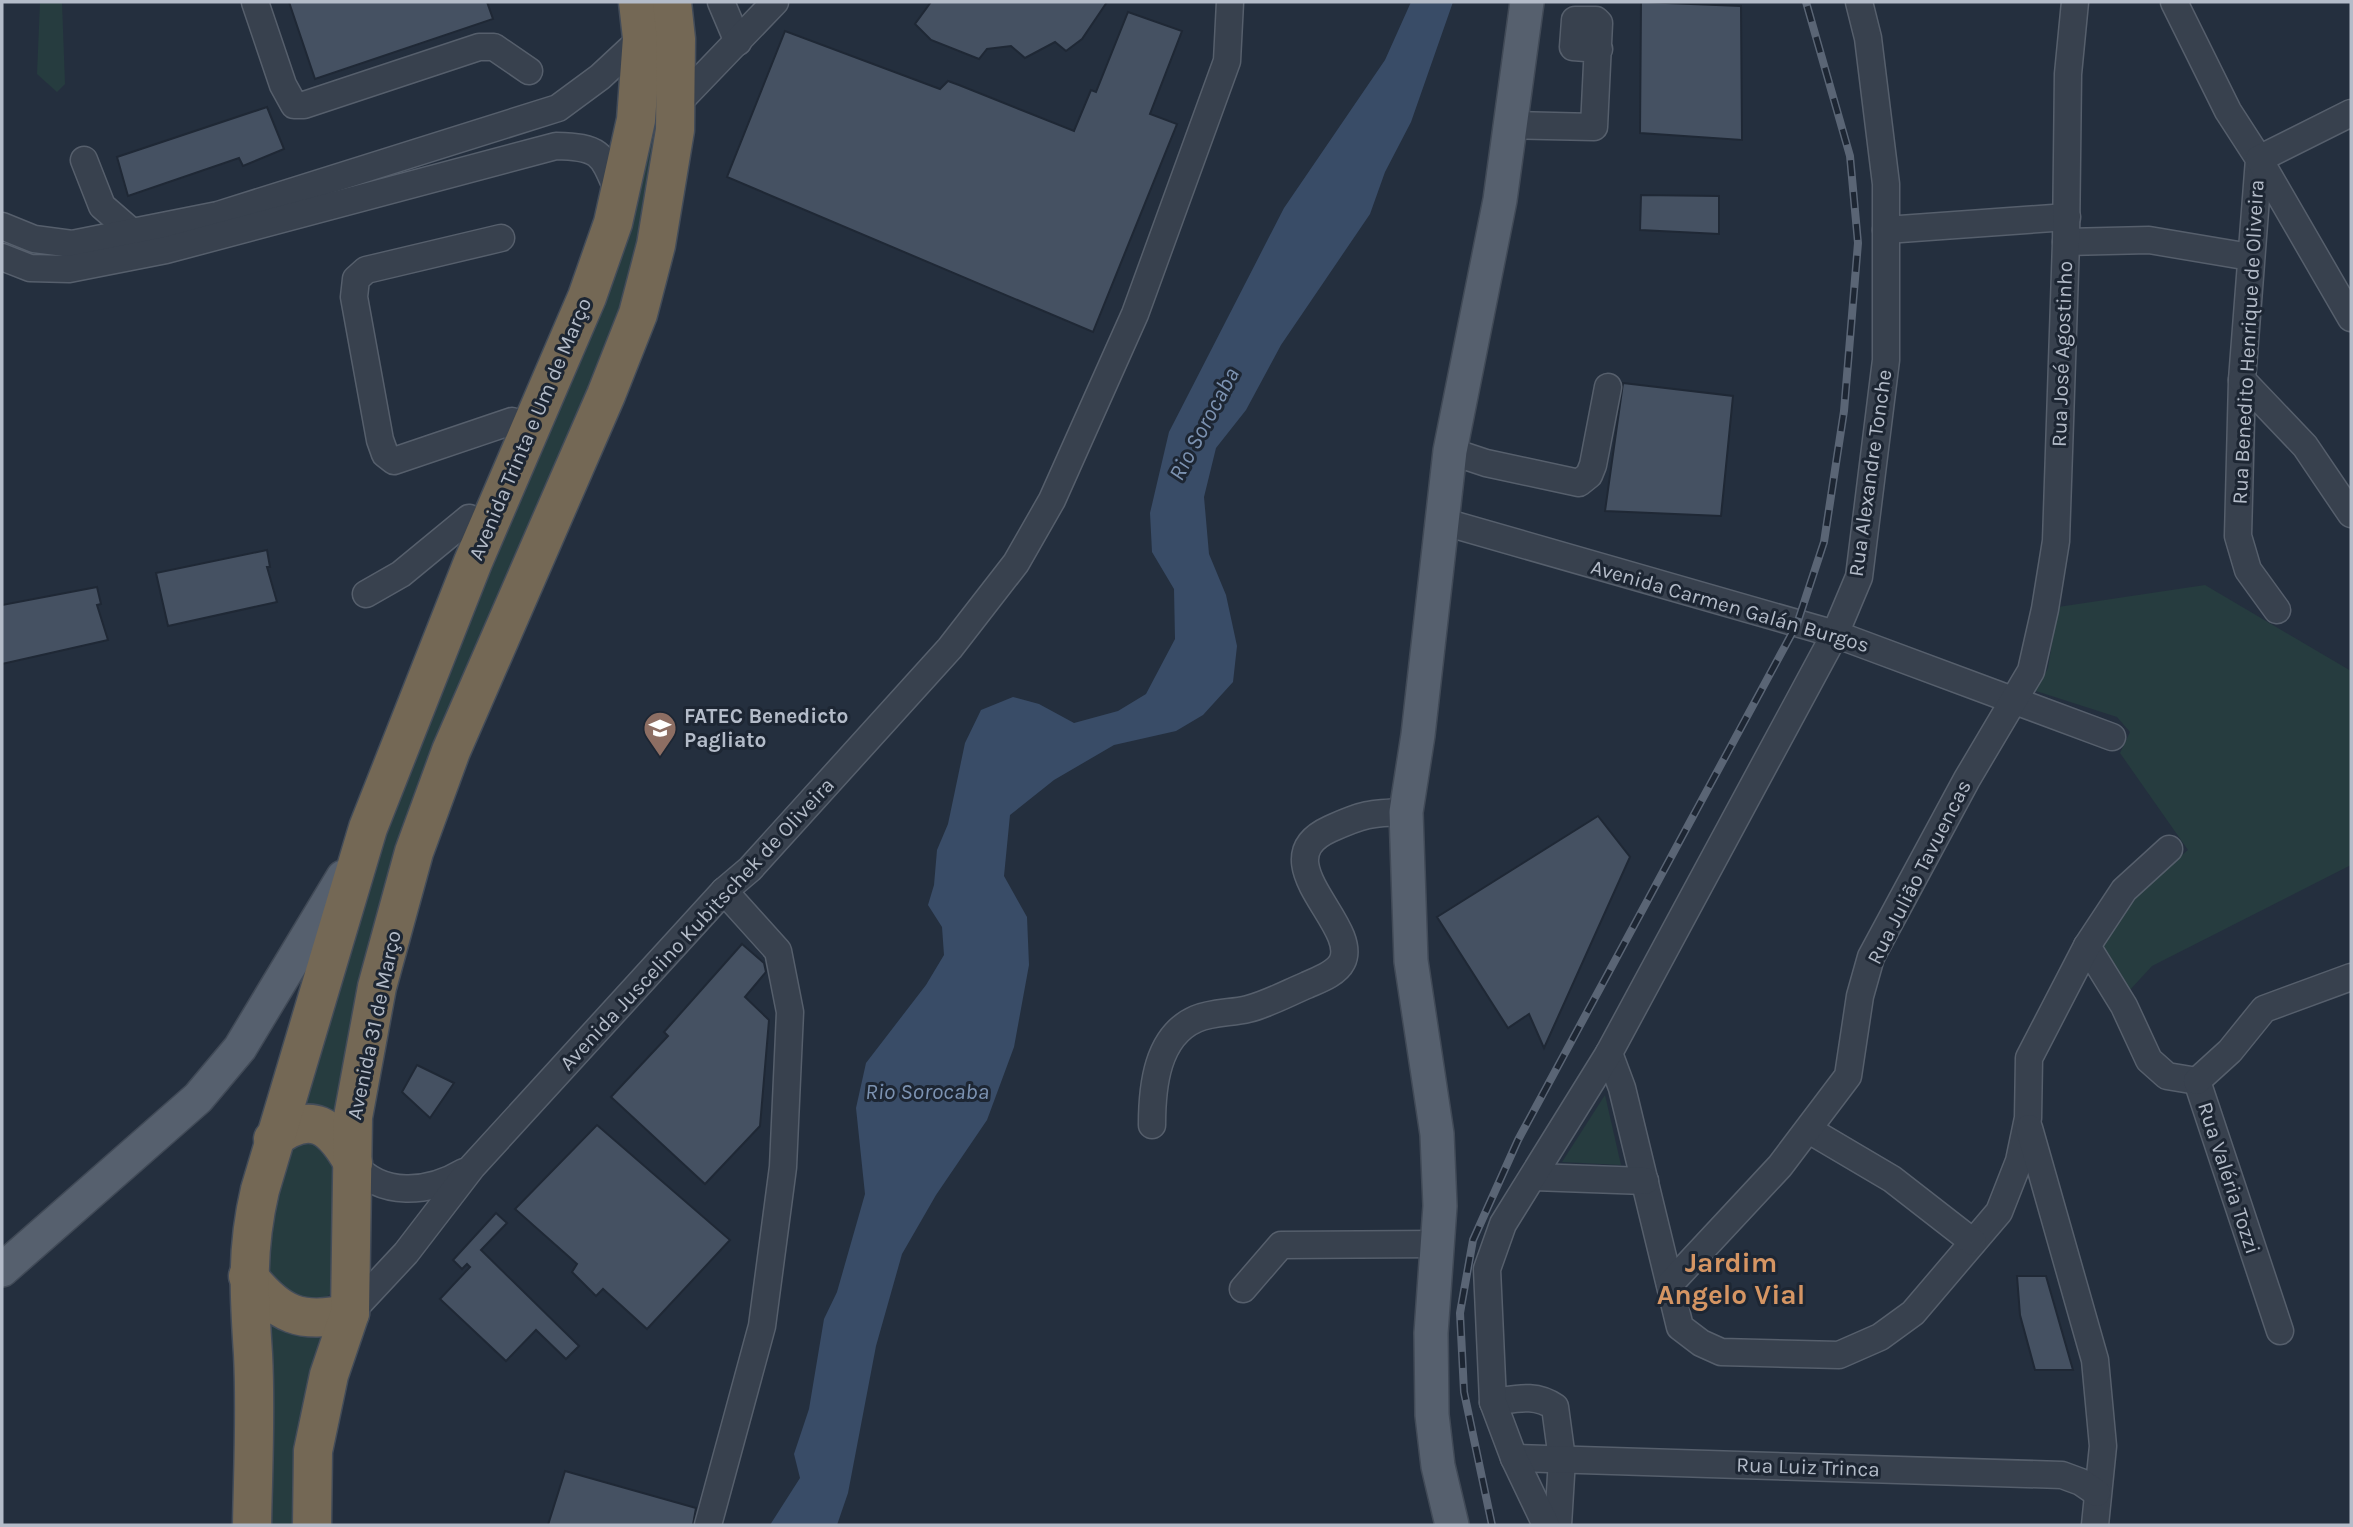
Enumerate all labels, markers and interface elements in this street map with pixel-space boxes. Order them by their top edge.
street label: Rua Benedito Henrique de Oliveira [2228,179,2268,505]
street label: Rua José Agostinho [2047,260,2077,448]
street label: Avenida Trinta e Um de Março [464,294,596,564]
water label: Rio Sorocaba [1163,363,1245,485]
street label: Rua Alexandre Tonche [1844,368,1896,578]
street label: Avenida Carmen Galán Burgos [1588,555,1872,657]
place label: FATEC Benedicto Pagliato [684,704,848,752]
school or university icon: FATEC Benedicto Pagliato [641,709,679,758]
street label: Avenida Juscelino Kubitschek de Oliveira [555,773,839,1075]
street label: Rua Julião Tavuencas [1862,776,1976,968]
street label: Avenida 31 de Março [342,928,406,1122]
water label: Rio Sorocaba [865,1078,989,1105]
street label: Rua Valéria Tozzi [2193,1099,2265,1257]
district label: Jardim Angelo Vial [1657,1246,1805,1311]
street label: Rua Luiz Trinca [1736,1452,1880,1482]

